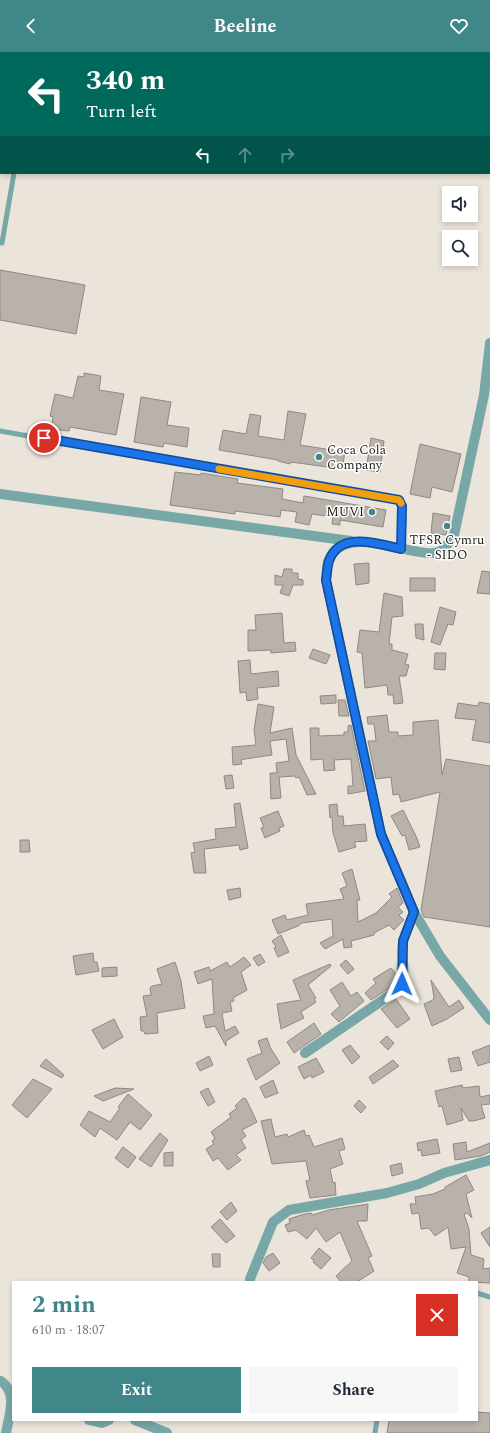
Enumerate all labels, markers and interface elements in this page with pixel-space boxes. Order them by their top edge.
text: Beeline [214,13,276,40]
icon: back [20,15,42,37]
icon: heart [448,15,470,37]
text: 340 m [86,59,165,102]
icon: left [20,68,72,120]
text: Turn left [86,98,157,125]
icon: left [192,144,214,166]
icon: ahead [234,144,256,166]
icon: right [276,144,298,166]
map controls [442,186,478,266]
button: sound [442,186,478,222]
button: search [442,230,478,266]
pin [27,421,61,455]
icon: arrive [33,427,55,449]
place label: Coca Cola Company [327,440,387,475]
marker: Coca Cola Company [314,452,324,462]
place label: MUVI [326,502,364,522]
marker: MUVI [367,507,377,517]
marker: TFSR Cymru - SIDO [442,521,452,531]
place label: TFSR Cymru - SIDO [410,530,484,565]
position arrow [381,963,423,1005]
text: 2 min [32,1287,96,1323]
button: close [416,1294,458,1336]
text: 610 m · 18:07 [32,1320,105,1340]
button: Exit [32,1367,241,1413]
button: Share [249,1367,458,1413]

